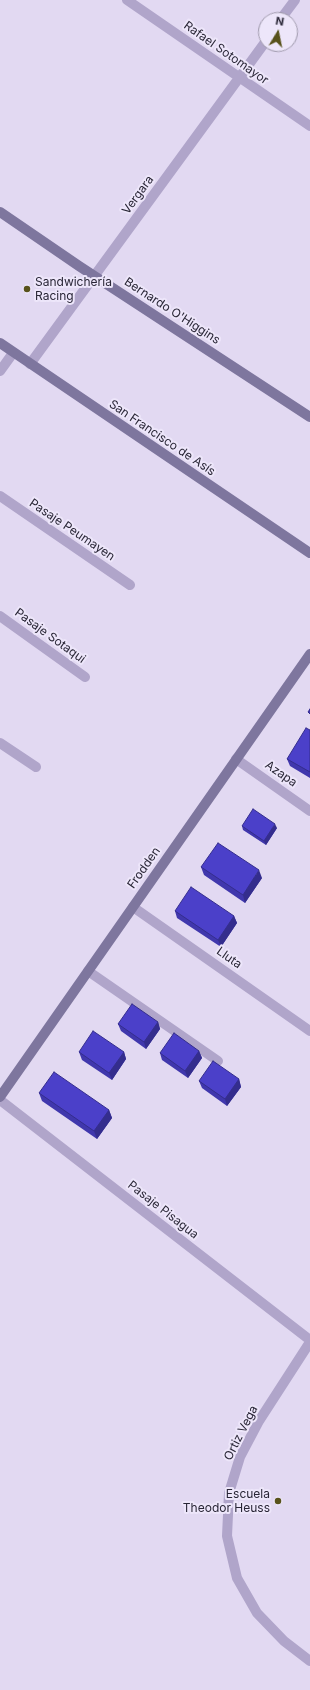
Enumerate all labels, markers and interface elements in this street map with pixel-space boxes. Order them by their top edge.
north arrow [258,12,298,52]
text: N [275,14,285,29]
street label: Rafael Sotomayor [181,18,271,88]
street label: Vergara [119,173,157,217]
place label: Sandwichería Racing [35,275,112,303]
street label: Bernardo O'Higgins [121,275,223,347]
marker: Sandwichería Racing [22,284,32,294]
street label: San Francisco de Asís [106,397,218,479]
street label: Pasaje Peumayen [26,496,118,564]
street label: Pasaje Sotaqui [12,606,88,666]
street label: Azapa [262,758,300,790]
street label: Frodden [125,845,163,891]
street label: Lluta [214,944,244,972]
street label: Pasaje Pisagua [125,1178,201,1242]
street label: Ortiz Vega [221,1403,261,1463]
place label: Escuela Theodor Heuss [183,1487,270,1515]
marker: Escuela Theodor Heuss [273,1496,283,1506]

